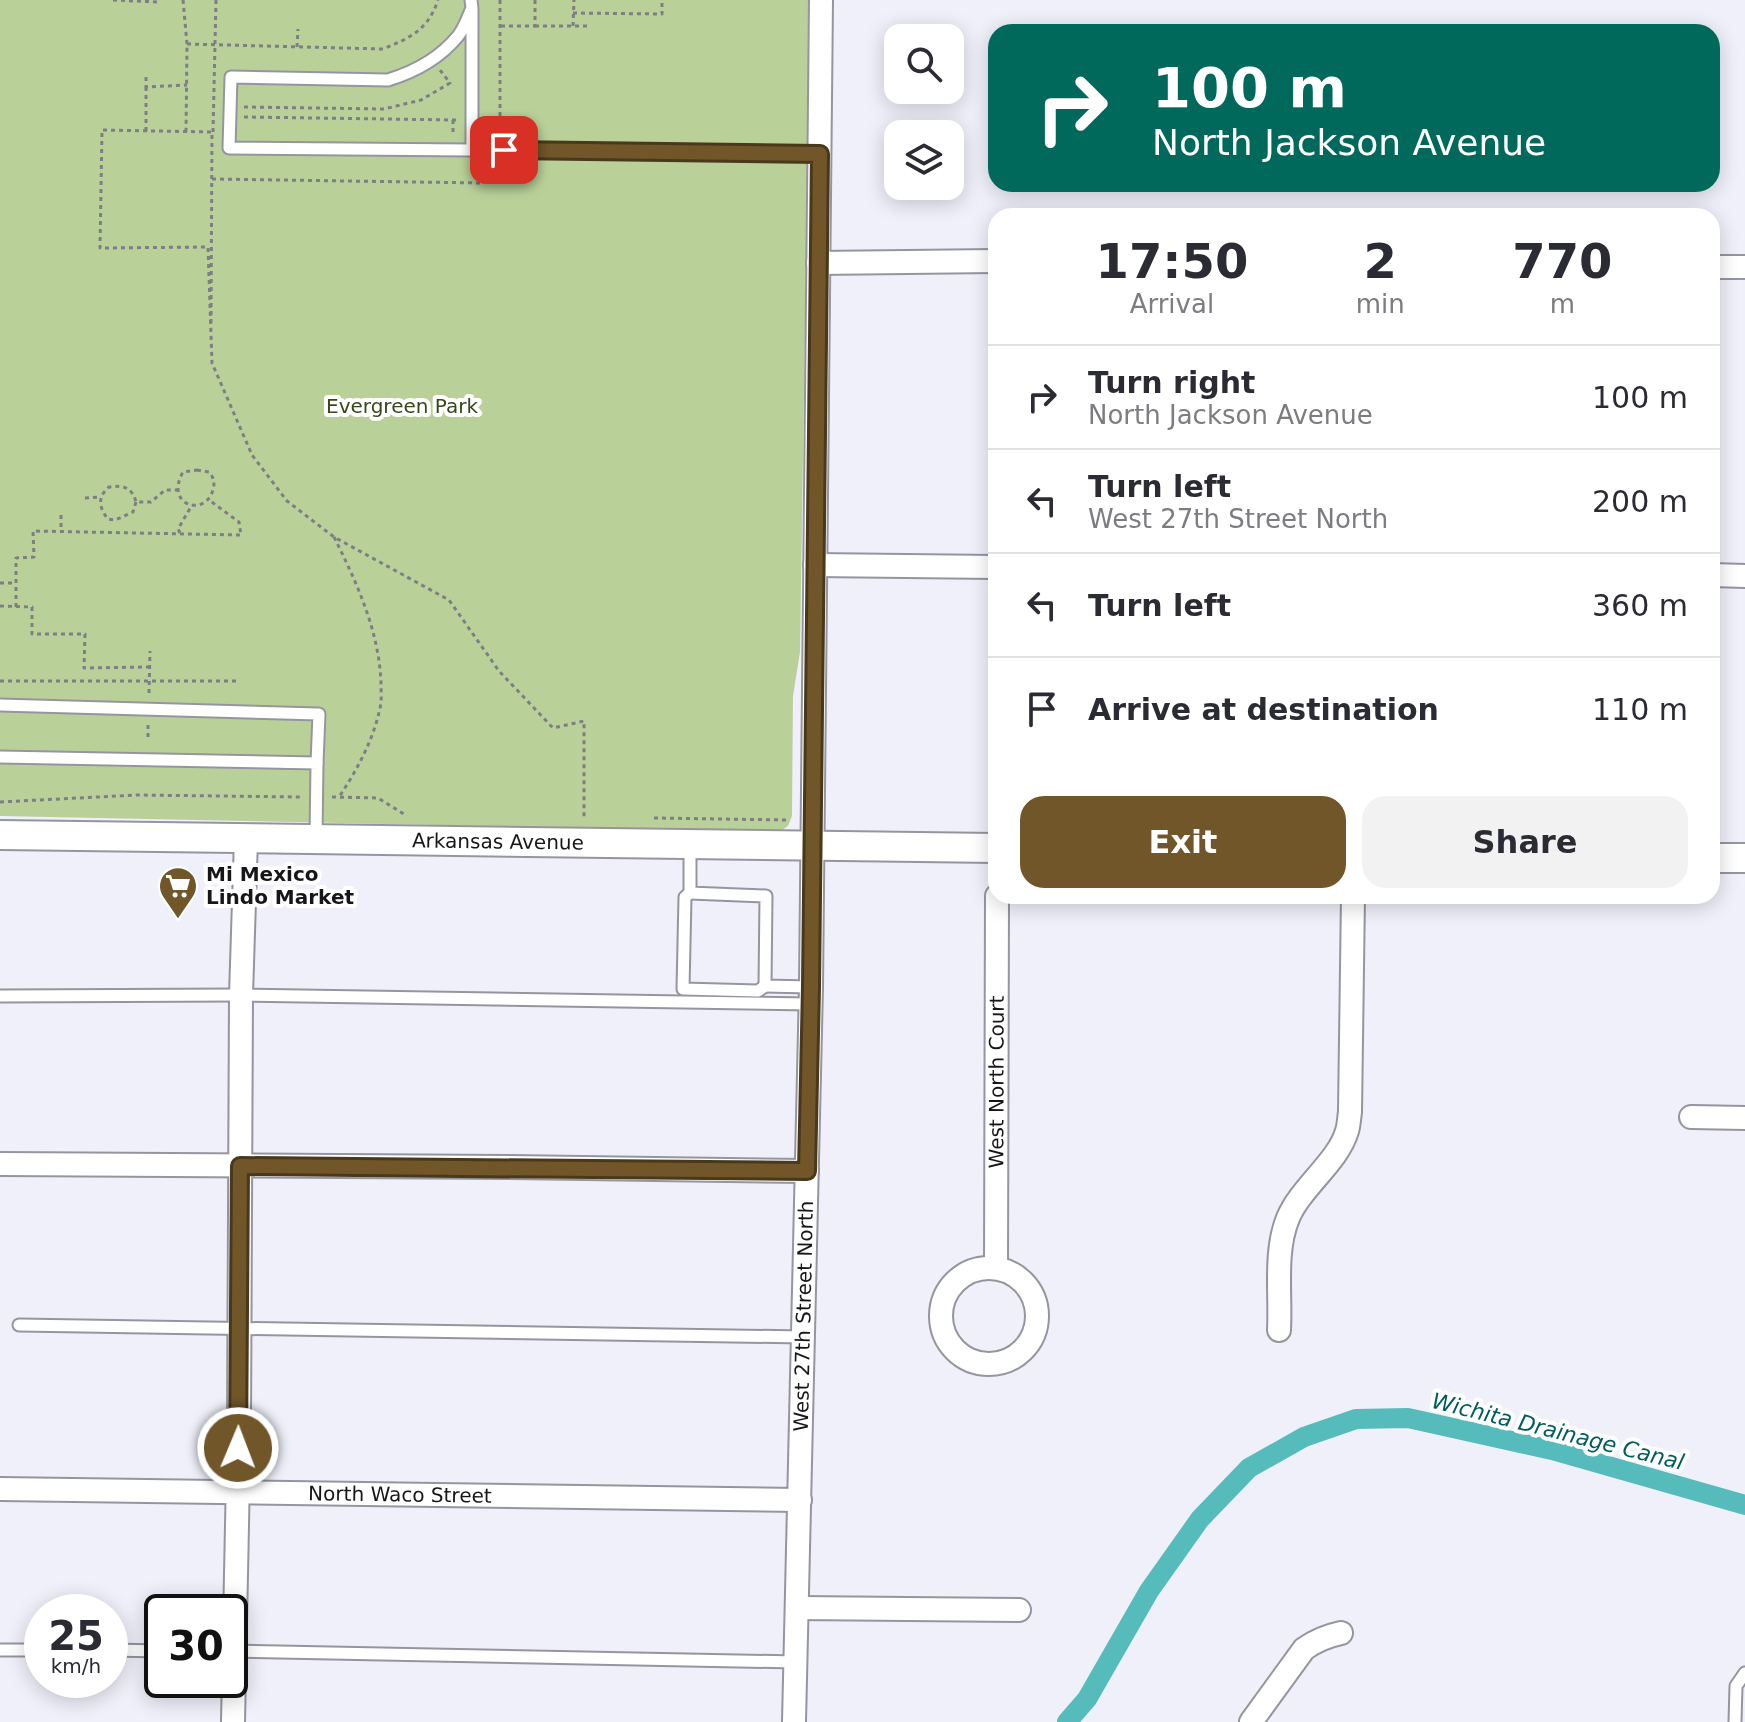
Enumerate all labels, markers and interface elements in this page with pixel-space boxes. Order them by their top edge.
map controls [884,24,964,200]
button: search [884,24,964,104]
text: 100 m [1152,55,1347,120]
icon: right [1020,56,1124,160]
pin [470,116,538,184]
button: layers [884,120,964,200]
text: North Jackson Avenue [1152,122,1546,163]
icon: arrive [482,128,526,172]
text: 17:50 [1095,233,1248,289]
text: 2 [1364,233,1397,289]
text: 770 [1512,233,1612,289]
text: Arrival [1130,289,1214,319]
text: min [1356,289,1405,319]
text: m [1550,289,1575,319]
text: Turn right [1088,365,1255,400]
icon: right [1020,375,1064,419]
text: 100 m [1592,380,1688,415]
park label: Evergreen Park [326,394,478,418]
text: North Jackson Avenue [1088,400,1373,430]
text: Turn left [1088,469,1231,504]
icon: left [1020,479,1064,523]
text: 200 m [1592,484,1688,519]
text: West 27th Street North [1088,504,1388,534]
icon: left [1020,583,1064,627]
text: Turn left [1088,588,1231,623]
text: 360 m [1592,588,1688,623]
icon: arrive [1020,687,1064,731]
text: Arrive at destination [1088,692,1439,727]
text: 110 m [1592,692,1688,727]
button: Exit [1020,796,1346,888]
button: Share [1362,796,1688,888]
street label: Arkansas Avenue [412,828,584,855]
place label: Mi Mexico Lindo Market [206,862,354,909]
supermarket icon: Mi Mexico Lindo Market [157,865,199,920]
street label: West North Court [984,995,1009,1168]
street label: West 27th Street North [789,1200,818,1432]
water label: Wichita Drainage Canal [1429,1388,1687,1475]
position arrow [196,1406,280,1490]
street label: North Waco Street [308,1481,492,1508]
speed limit sign: 30 [144,1594,248,1698]
text: 25 [48,1613,104,1659]
text: km/h [51,1654,101,1678]

